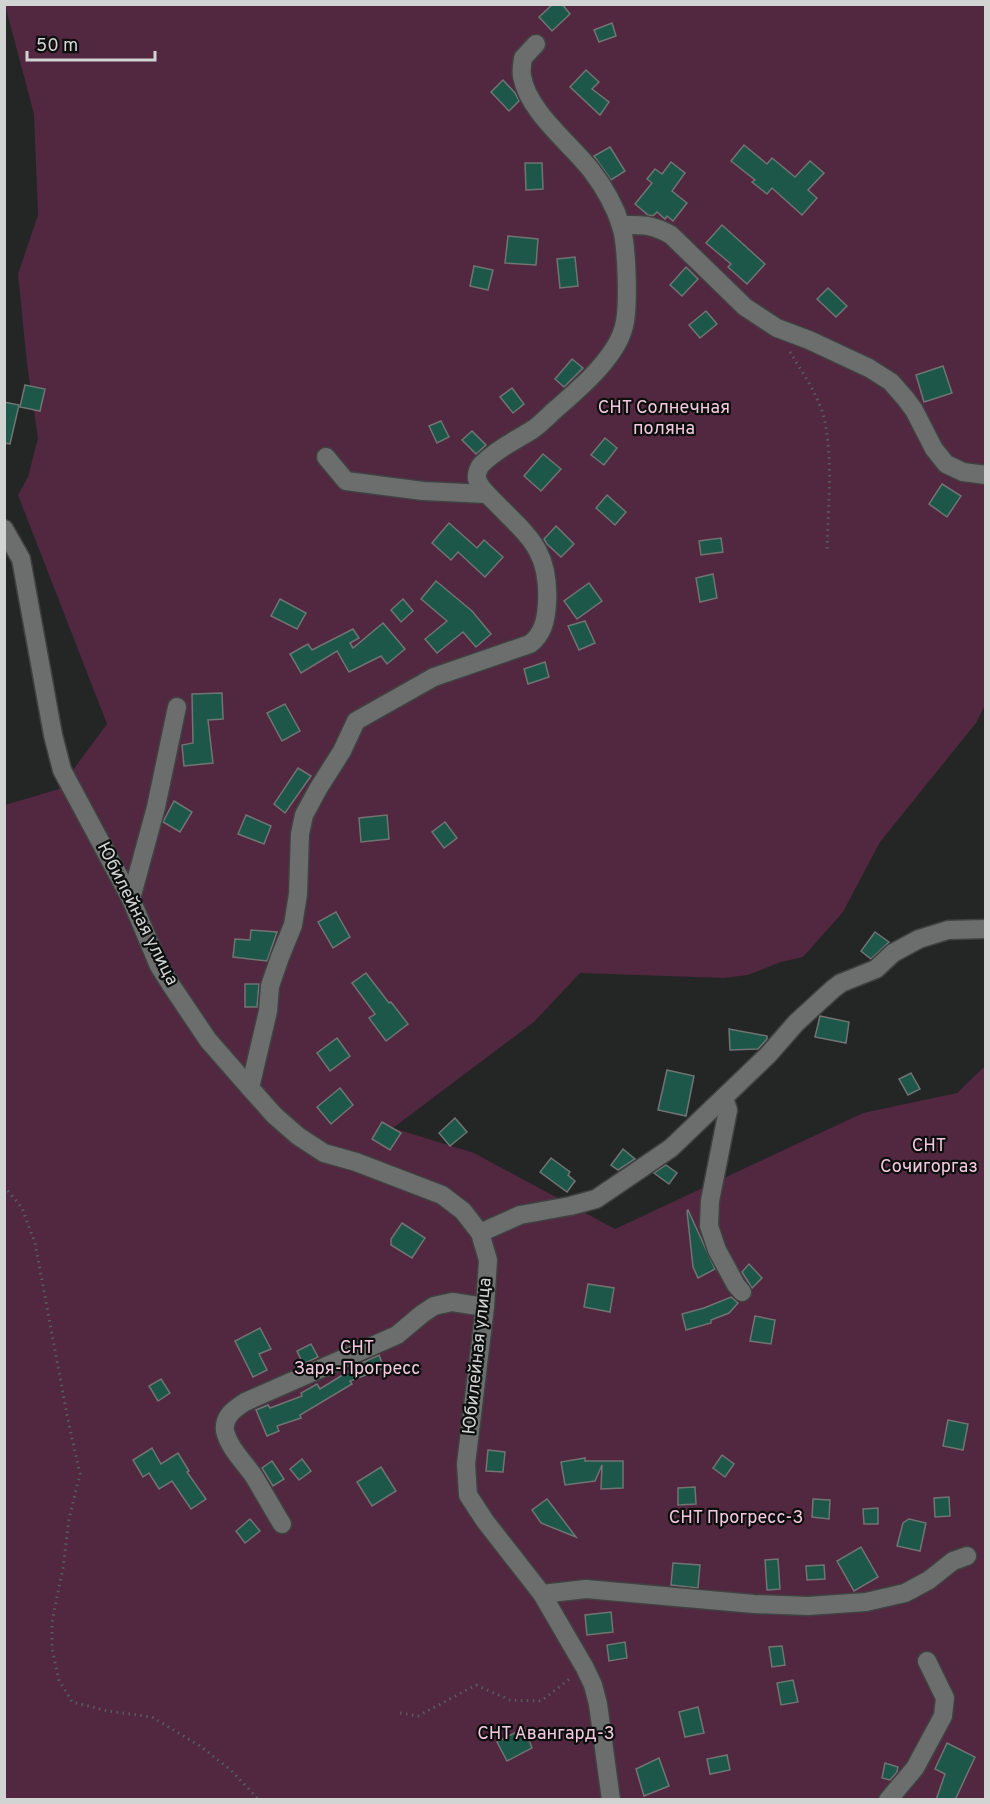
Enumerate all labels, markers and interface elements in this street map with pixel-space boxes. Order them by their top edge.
scale bar [27,24,154,62]
text: 50 m [36,35,78,58]
park label: СНТ Солнечная поляна [598,397,730,441]
street label: Юбилейная улица [91,838,183,990]
park label: СНТ Сочигоргаз [880,1135,978,1179]
street label: Юбилейная улица [458,1276,498,1436]
park label: СНТ Заря-Прогресс [294,1337,420,1381]
park label: СНТ Прогресс-3 [669,1507,803,1530]
park label: СНТ Авангард-3 [477,1723,615,1746]

